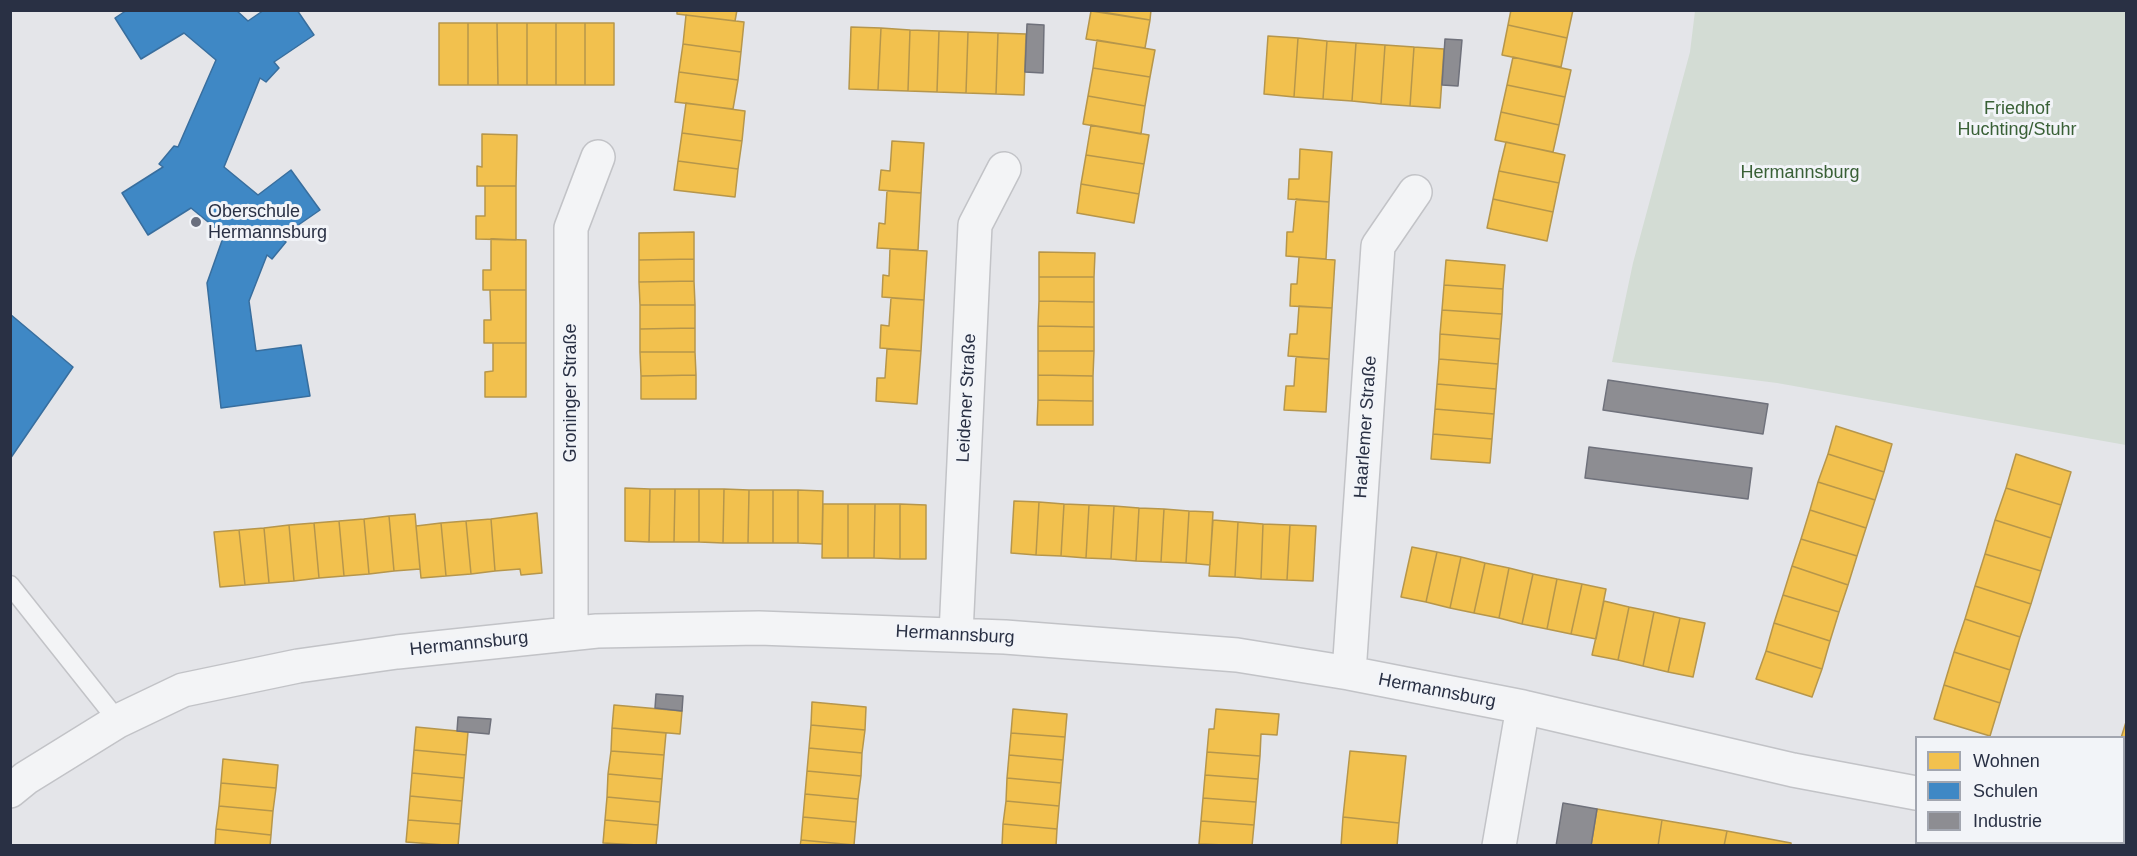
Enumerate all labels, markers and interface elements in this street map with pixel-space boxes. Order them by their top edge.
park label: Friedhof Huchting/Stuhr [1957,98,2077,140]
park label: Hermannsburg [1740,162,1860,184]
place label: Oberschule Hermannsburg [208,201,327,244]
marker: Oberschule Hermannsburg [189,215,203,229]
street label: Groninger Straße [560,323,582,463]
street label: Leidener Straße [953,333,981,463]
street label: Haarlemer Straße [1350,355,1382,499]
street label: Hermannsburg [895,621,1015,649]
street label: Hermannsburg [409,627,529,661]
street label: Hermannsburg [1377,669,1497,713]
legend [1915,736,2125,844]
text: Wohnen [1973,751,2040,771]
text: Schulen [1973,781,2038,801]
text: Industrie [1973,811,2042,831]

